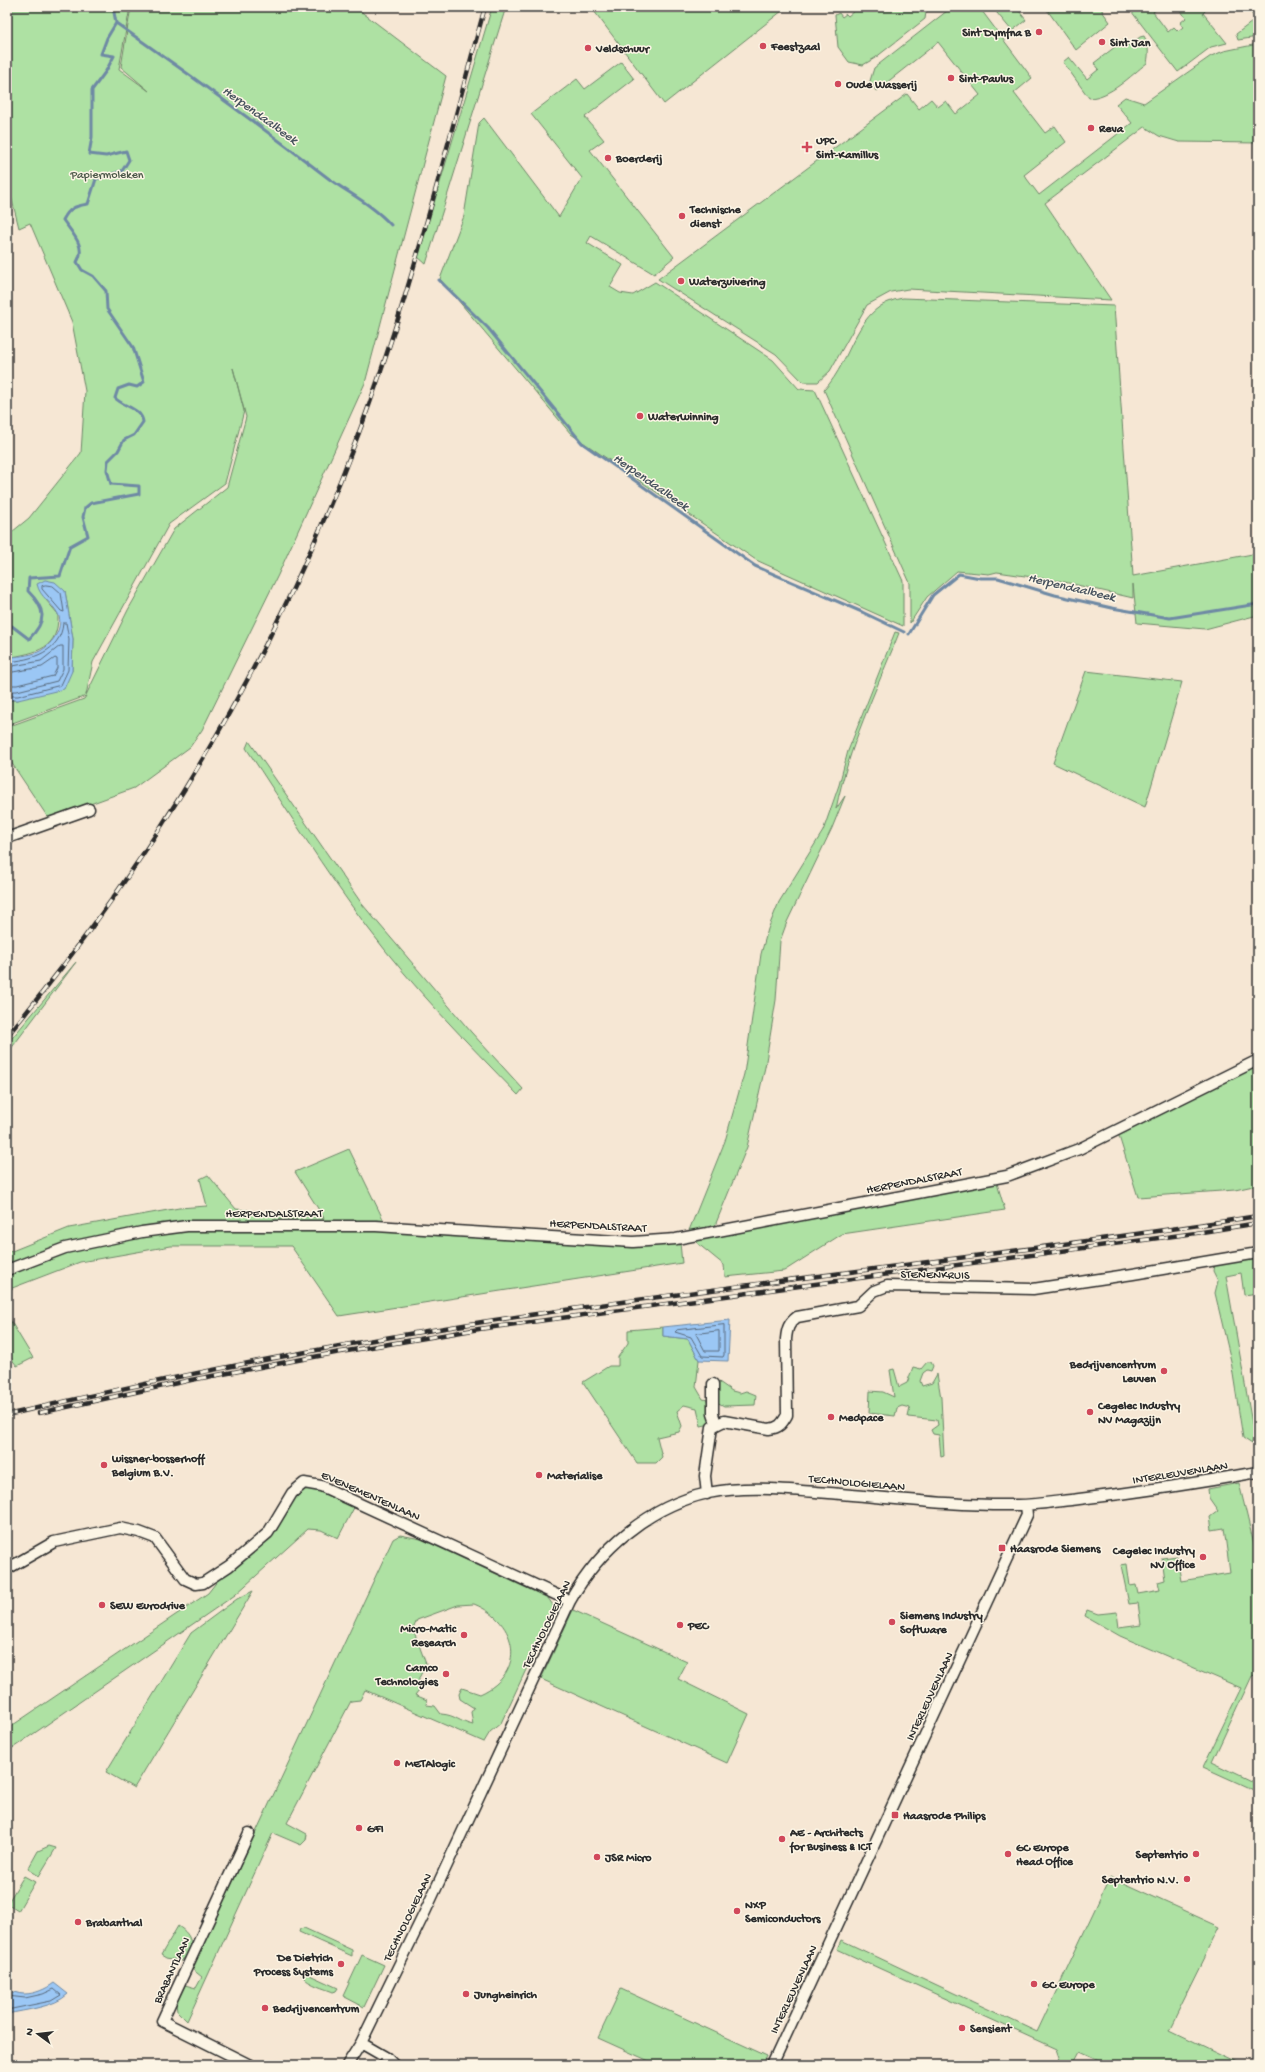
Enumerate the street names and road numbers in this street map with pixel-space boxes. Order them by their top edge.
street label: HERPENDALSTRAAT [865,1166,965,1198]
street label: HERPENDALSTRAAT [225,1208,324,1222]
street label: HERPENDALSTRAAT [549,1217,648,1237]
street label: STENENKRUIS [900,1268,970,1284]
street label: INTERLEUVENLAAN [1132,1460,1229,1488]
street label: EVENEMENTENLAAN [319,1469,422,1525]
street label: TECHNOLOGIELAAN [807,1473,906,1495]
street label: TECHNOLOGIELAAN [520,1578,575,1672]
street label: INTERLEUVENLAAN [904,1650,958,1743]
street label: TECHNOLOGIELAAN [381,1871,436,1965]
street label: BRABANTLAAN [151,1935,194,2007]
street label: INTERLEUVENLAAN [768,1943,822,2036]

